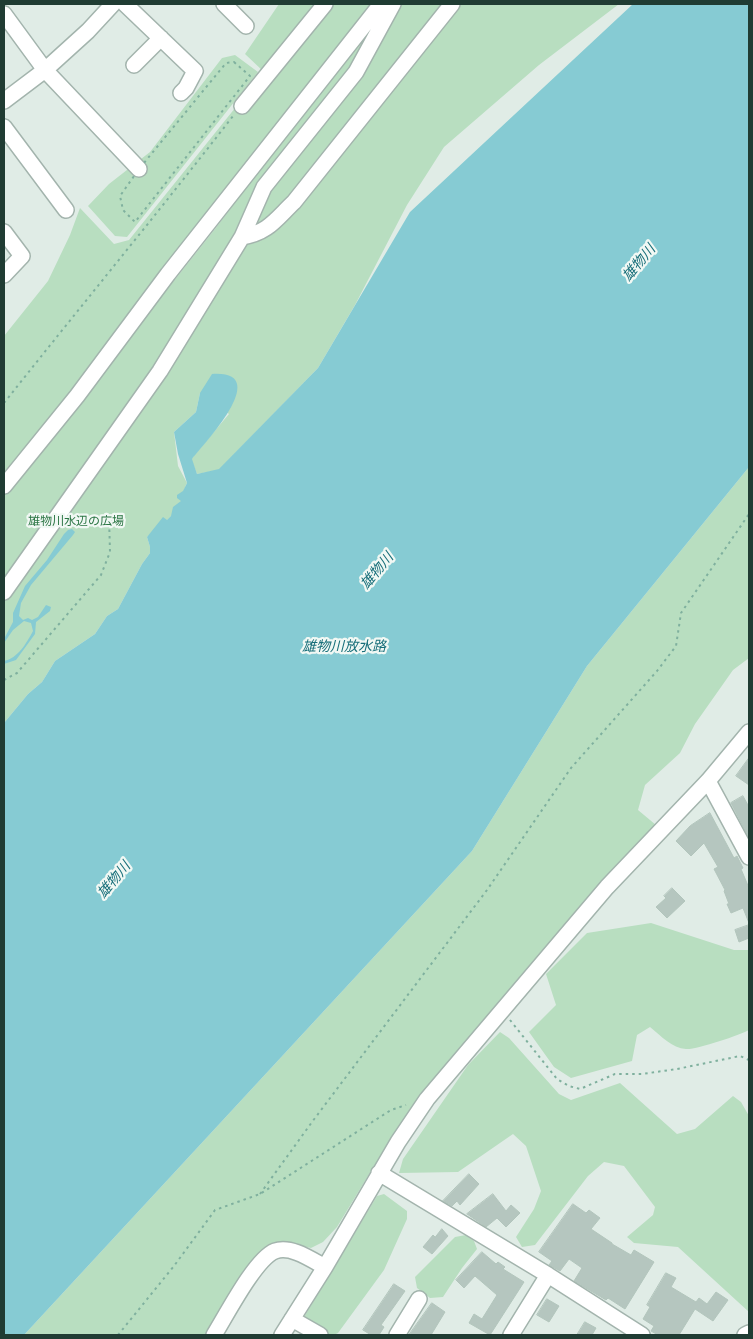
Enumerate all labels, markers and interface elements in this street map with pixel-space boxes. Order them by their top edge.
water label: 雄物川 [619,242,659,284]
park label: 雄物川水辺の広場 [28,514,124,528]
water label: 雄物川 [357,550,397,592]
water label: 雄物川放水路 [302,639,386,655]
water label: 雄物川 [94,859,134,901]

